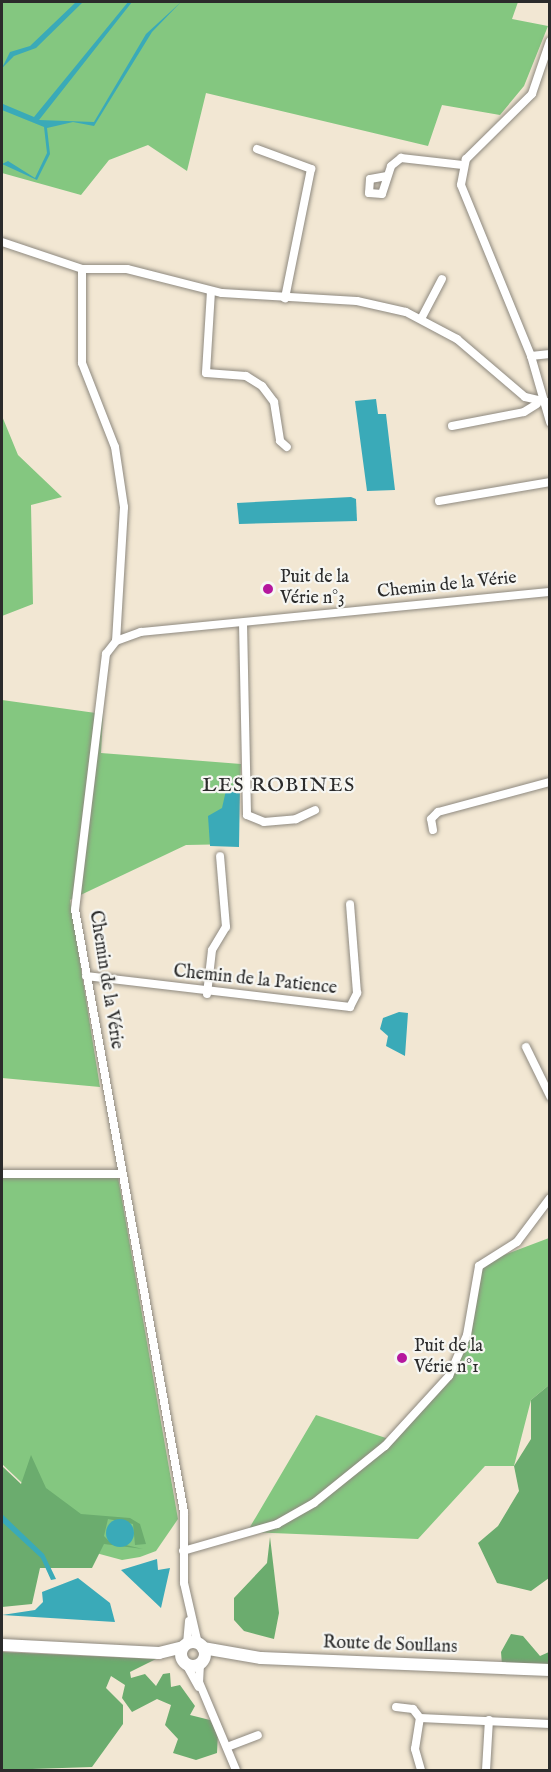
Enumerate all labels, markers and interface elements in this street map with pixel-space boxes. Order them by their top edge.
place label: Puit de la Vérie n°3 [280,568,349,610]
street label: Chemin de la Vérie [376,568,518,604]
marker: Puit de la Vérie n°3 [261,582,275,596]
district label: LES ROBINES [202,773,356,797]
street label: Chemin de la Vérie [83,909,127,1051]
street label: Chemin de la Patience [172,962,338,1000]
place label: Puit de la Vérie n°1 [414,1337,483,1380]
marker: Puit de la Vérie n°1 [395,1351,409,1365]
street label: Route de Soullans [322,1633,458,1659]

